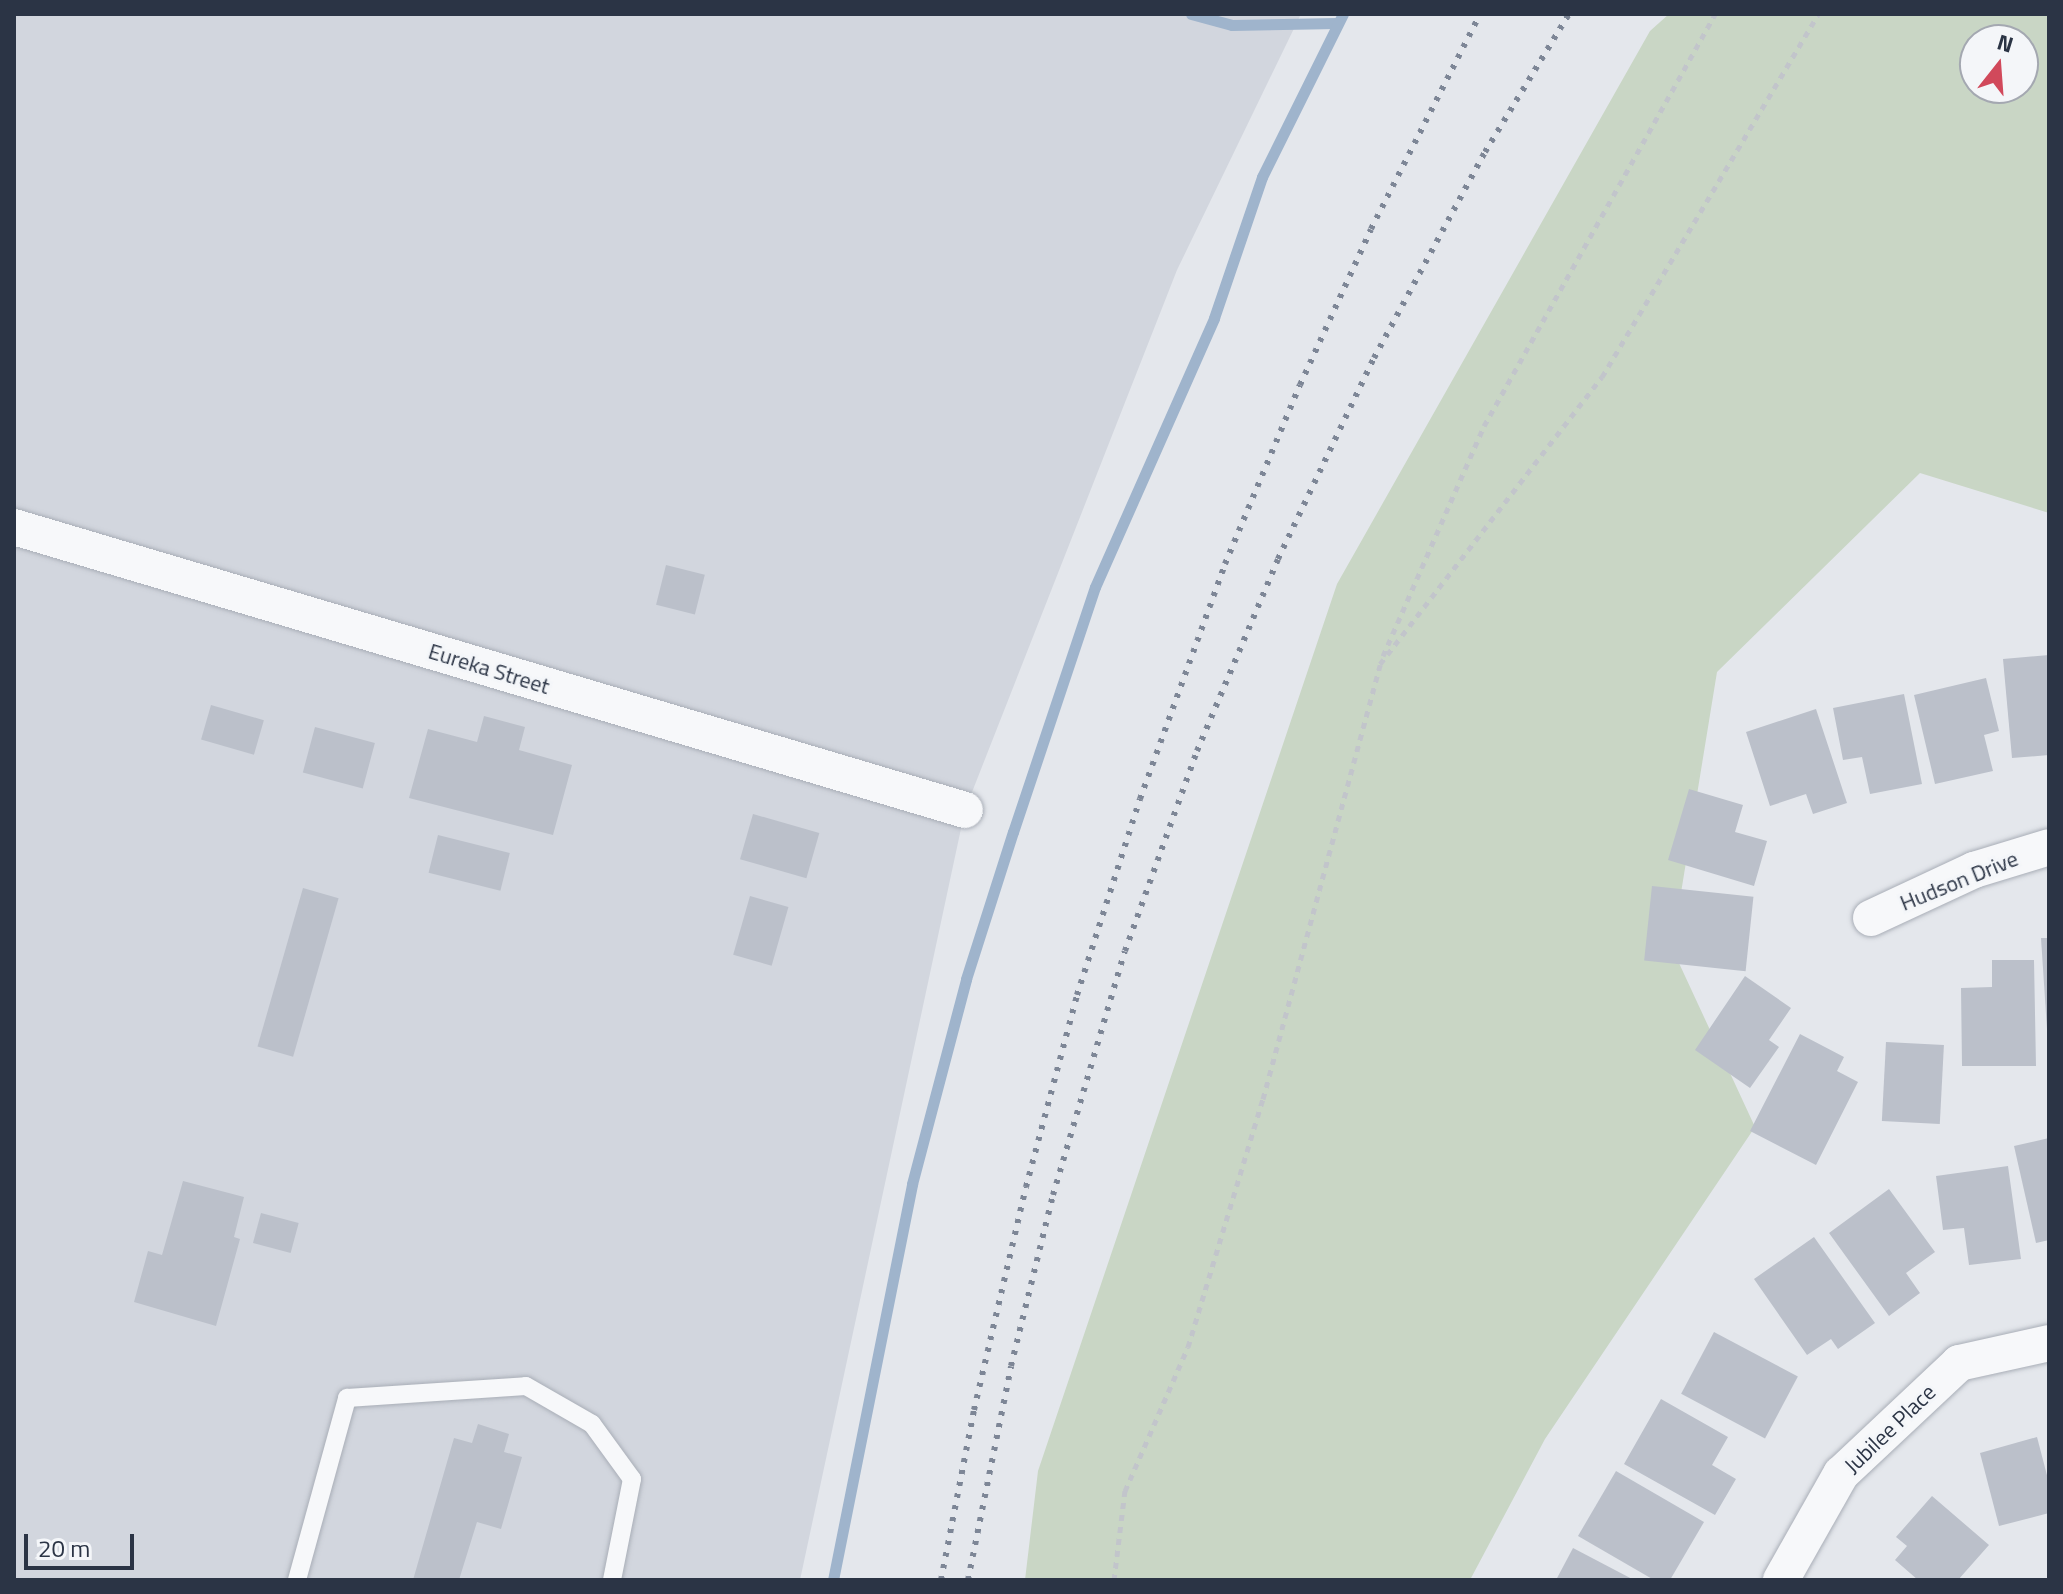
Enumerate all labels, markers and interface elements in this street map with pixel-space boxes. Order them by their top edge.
north arrow [1959,24,2039,104]
text: N [1993,24,2018,61]
street label: Eureka Street [425,638,553,700]
street label: Hudson Drive [1896,845,2022,917]
street label: Jubilee Place [1839,1379,1941,1479]
scale bar [28,1518,138,1568]
text: 20 m [38,1530,90,1566]

